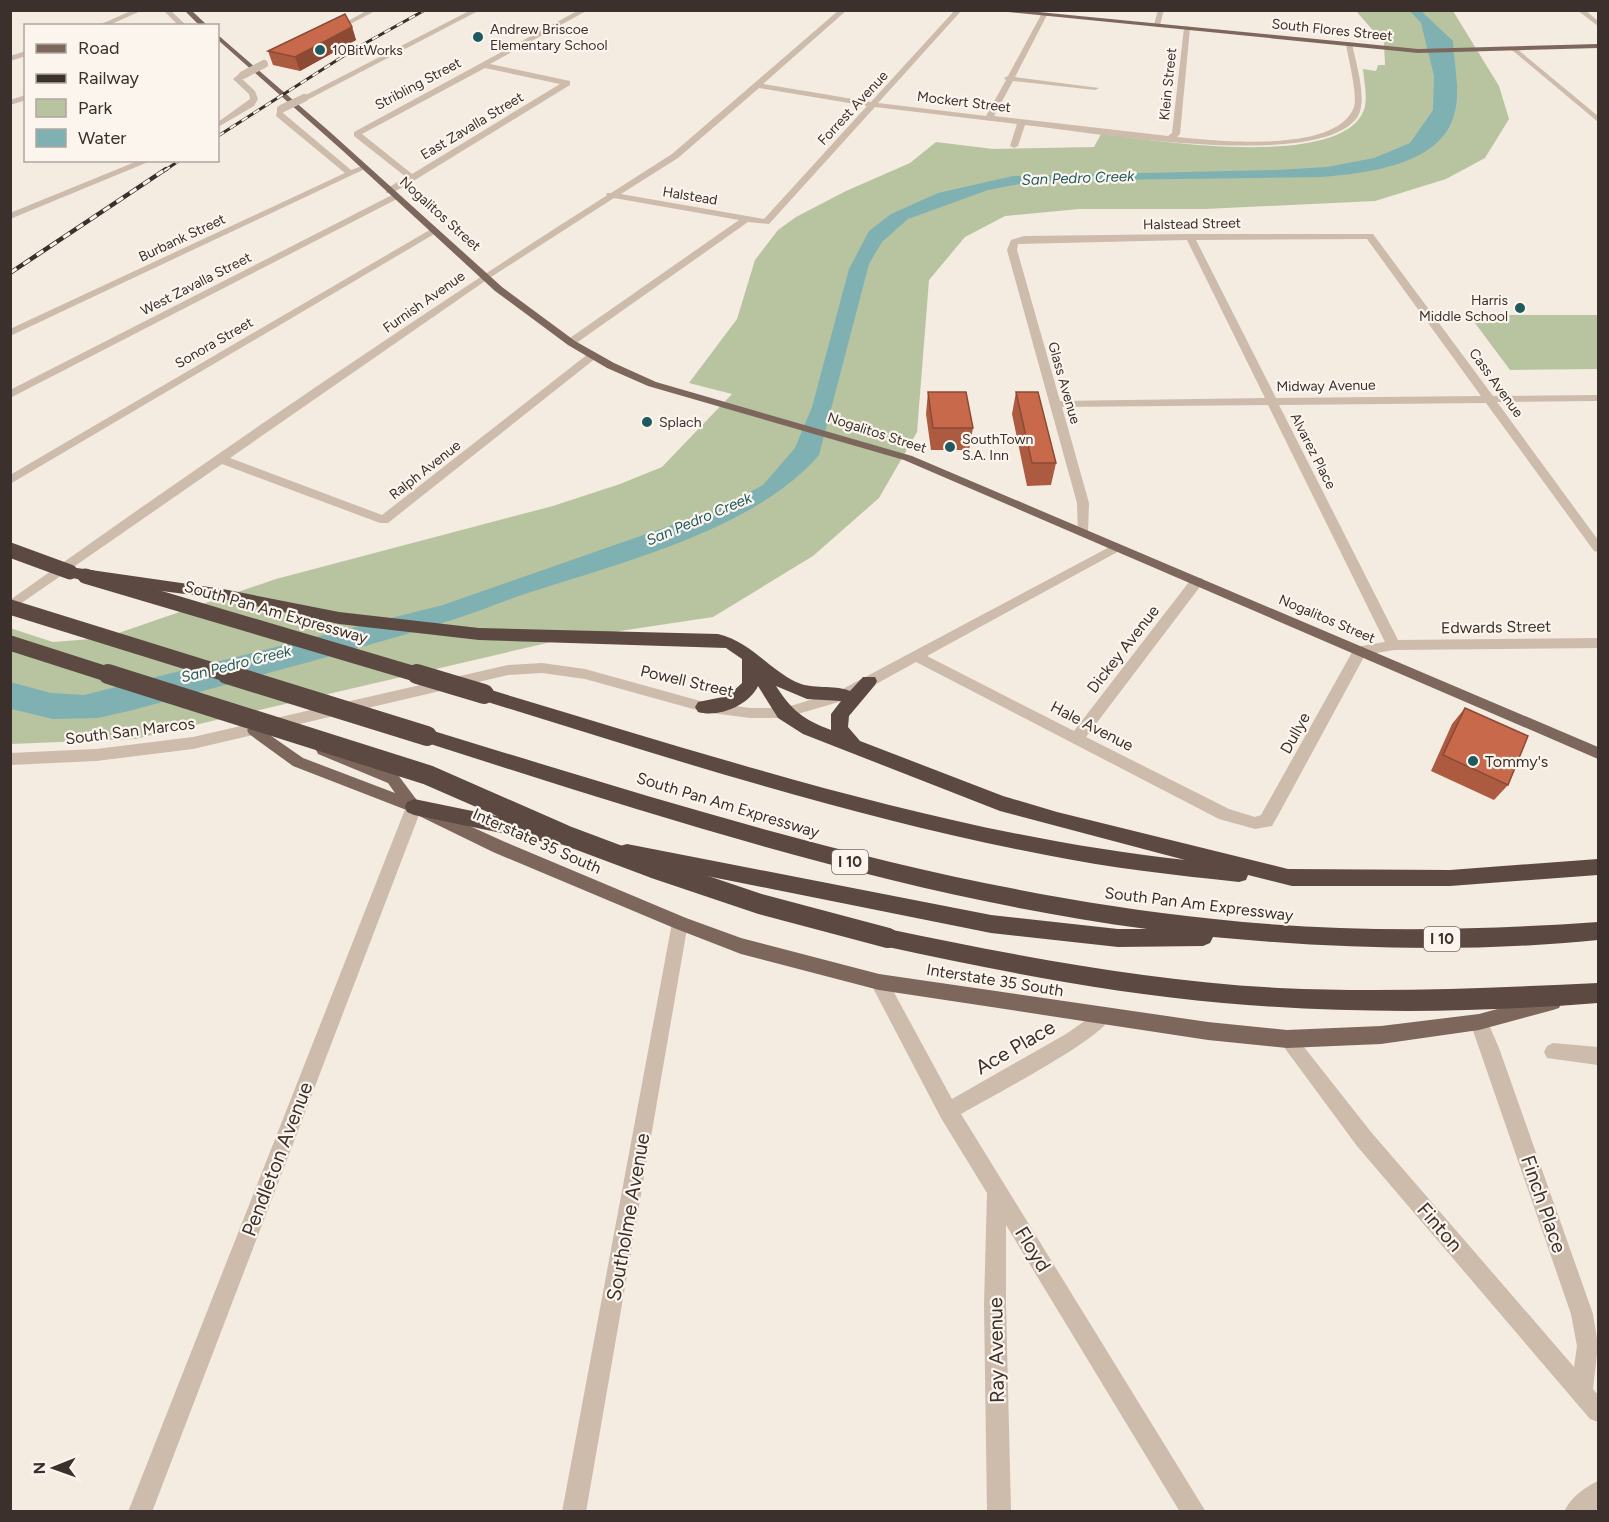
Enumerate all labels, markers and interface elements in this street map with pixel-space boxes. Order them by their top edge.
street label: South Flores Street [1271,15,1393,45]
place label: Andrew Briscoe Elementary School [490,21,608,54]
legend [24,24,219,162]
marker: Andrew Briscoe Elementary School [471,30,485,44]
text: Road [78,37,119,59]
place label: 10BitWorks [332,42,403,59]
marker: 10BitWorks [313,43,327,57]
street label: Klein Street [1156,47,1180,121]
street label: Stribling Street [372,54,464,114]
text: Railway [78,67,140,89]
street label: Forrest Avenue [814,67,892,149]
street label: Mockert Street [916,88,1012,116]
street label: East Zavalla Street [418,89,526,163]
text: Park [78,97,113,119]
text: Water [78,127,126,149]
water label: San Pedro Creek [1021,167,1135,189]
street label: Nogalitos Street [396,173,484,255]
street label: Halstead [661,183,719,209]
street label: Burbank Street [136,210,228,266]
street label: Halstead Street [1143,215,1241,233]
street label: West Zavalla Street [138,249,254,319]
street label: Furnish Avenue [380,267,469,337]
place label: Harris Middle School [1419,292,1508,325]
marker: Harris Middle School [1513,301,1527,315]
street label: Sonora Street [172,314,256,372]
street label: Glass Avenue [1044,340,1084,426]
street label: Cass Avenue [1465,345,1527,421]
street label: Midway Avenue [1276,377,1376,395]
street label: Nogalitos Street [825,409,929,457]
street label: Alvarez Place [1287,410,1340,492]
place label: Splach [659,414,702,431]
marker: Splach [640,415,654,429]
place label: SouthTown S.A. Inn [962,431,1033,464]
street label: Ralph Avenue [386,437,464,503]
marker: SouthTown S.A. Inn [943,440,957,454]
water label: San Pedro Creek [644,488,755,549]
street label: South Pan Am Expressway [182,577,370,647]
street label: Nogalitos Street [1276,591,1378,647]
street label: Dickey Avenue [1083,601,1163,697]
street label: Edwards Street [1441,617,1551,637]
water label: San Pedro Creek [179,641,294,686]
street label: Powell Street [639,661,735,701]
street label: Hale Avenue [1047,697,1137,755]
street label: Dullye [1276,709,1314,757]
street label: South San Marcos [64,714,196,748]
place label: Tommy's [1485,752,1548,771]
marker: Tommy's [1466,754,1480,768]
street label: South Pan Am Expressway [634,768,822,842]
street label: Interstate 35 South [470,804,604,878]
road number: I 10 [832,850,868,874]
street label: South Pan Am Expressway [1104,883,1295,925]
road number: I 10 [1424,927,1460,951]
street label: Interstate 35 South [925,960,1065,1000]
street label: Ace Place [971,1015,1059,1079]
street label: Pendleton Avenue [237,1078,317,1240]
street label: Southolme Avenue [601,1131,655,1303]
street label: Finch Place [1516,1152,1572,1256]
street label: Finton [1412,1198,1468,1256]
street label: Floyd [1010,1222,1056,1276]
street label: Ray Avenue [983,1297,1009,1403]
north arrow [24,1438,84,1498]
text: N [30,1462,49,1475]

